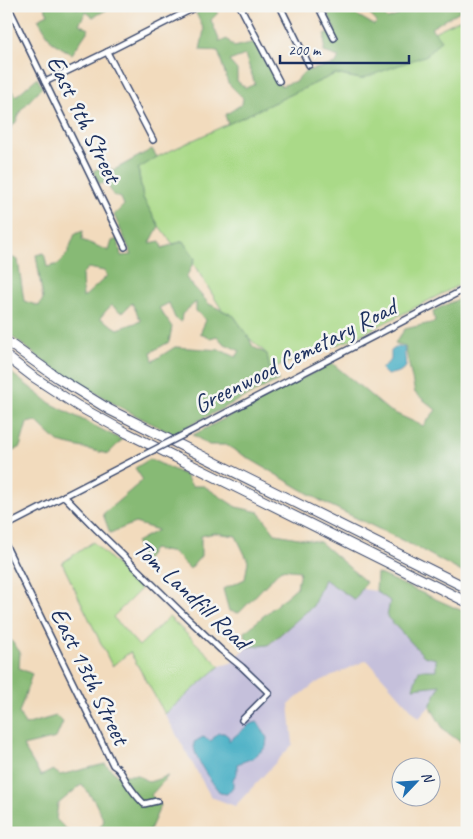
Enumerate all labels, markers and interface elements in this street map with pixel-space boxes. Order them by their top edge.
scale bar [280,32,409,64]
text: 200 m [288,41,322,60]
street label: East 9th Street [39,50,130,190]
street label: Greenwood Cemetary Road [188,290,405,421]
street label: Tom Landfill Road [127,533,259,659]
street label: East 13th Street [43,602,138,752]
north arrow [390,756,440,806]
text: N [418,769,438,786]

